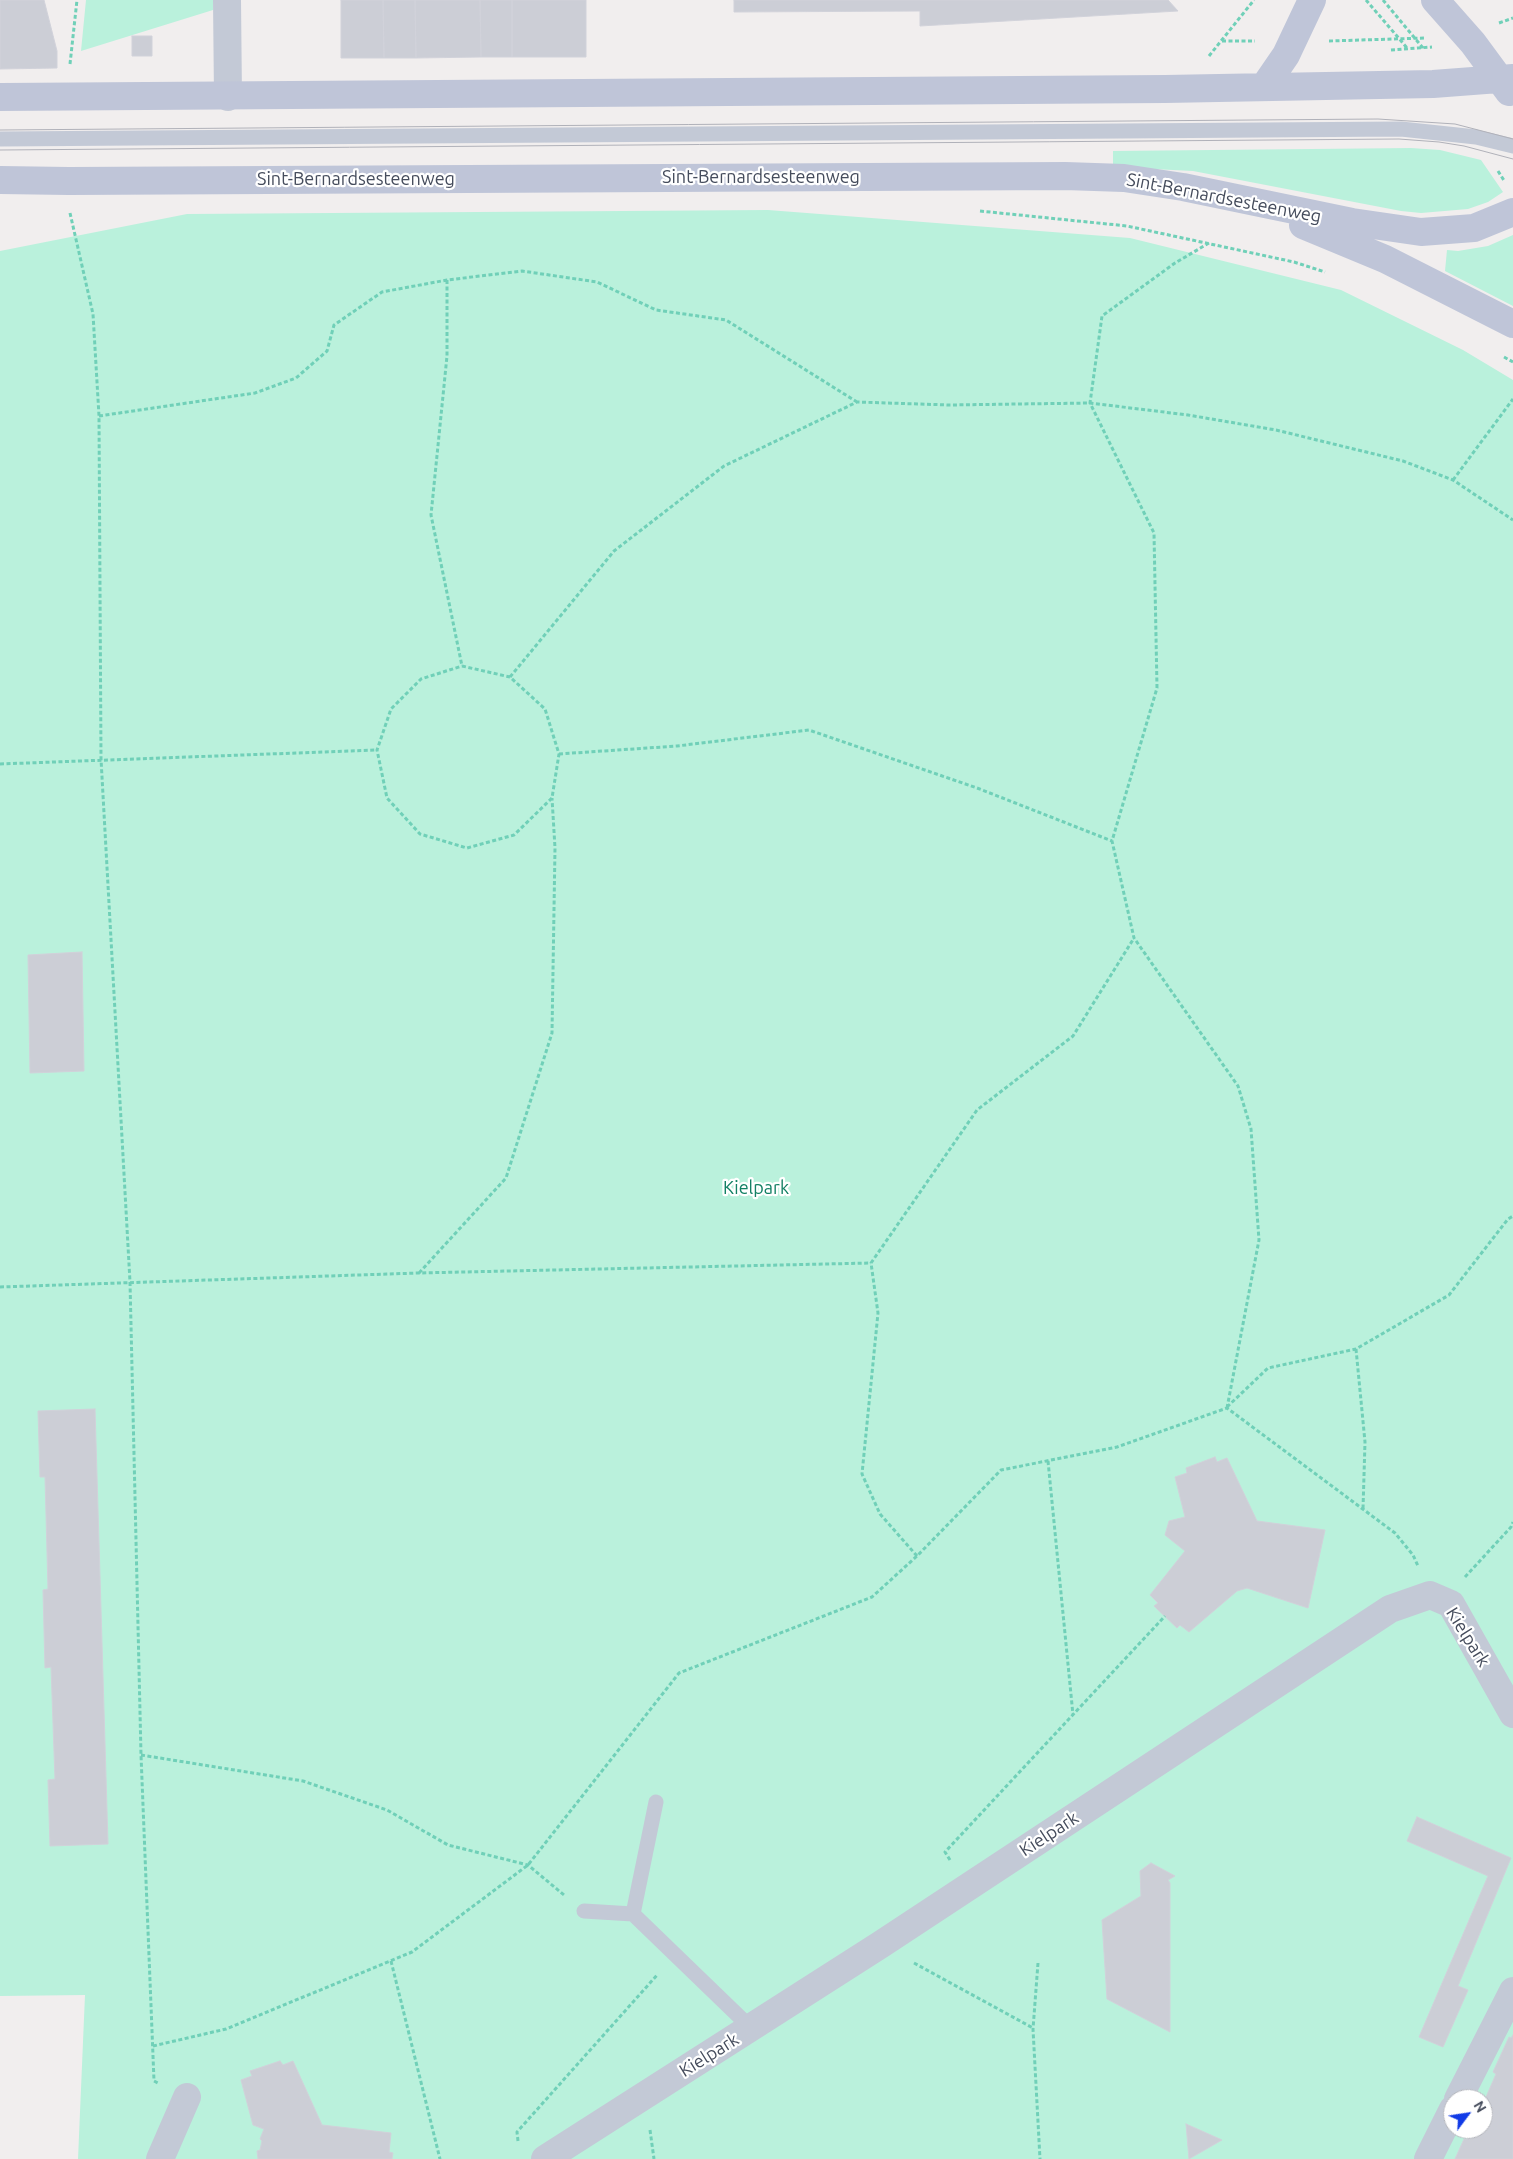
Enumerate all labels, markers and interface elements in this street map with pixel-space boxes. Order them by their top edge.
street label: Sint-Bernardsesteenweg [662,166,860,188]
street label: Sint-Bernardsesteenweg [257,168,455,190]
street label: Sint-Bernardsesteenweg [1125,169,1323,227]
park label: Kielpark [723,1177,789,1199]
street label: Kielpark [1441,1603,1495,1671]
street label: Kielpark [1015,1807,1083,1861]
street label: Kielpark [675,2028,743,2082]
north arrow [1443,2089,1493,2139]
text: N [1470,2098,1490,2115]

